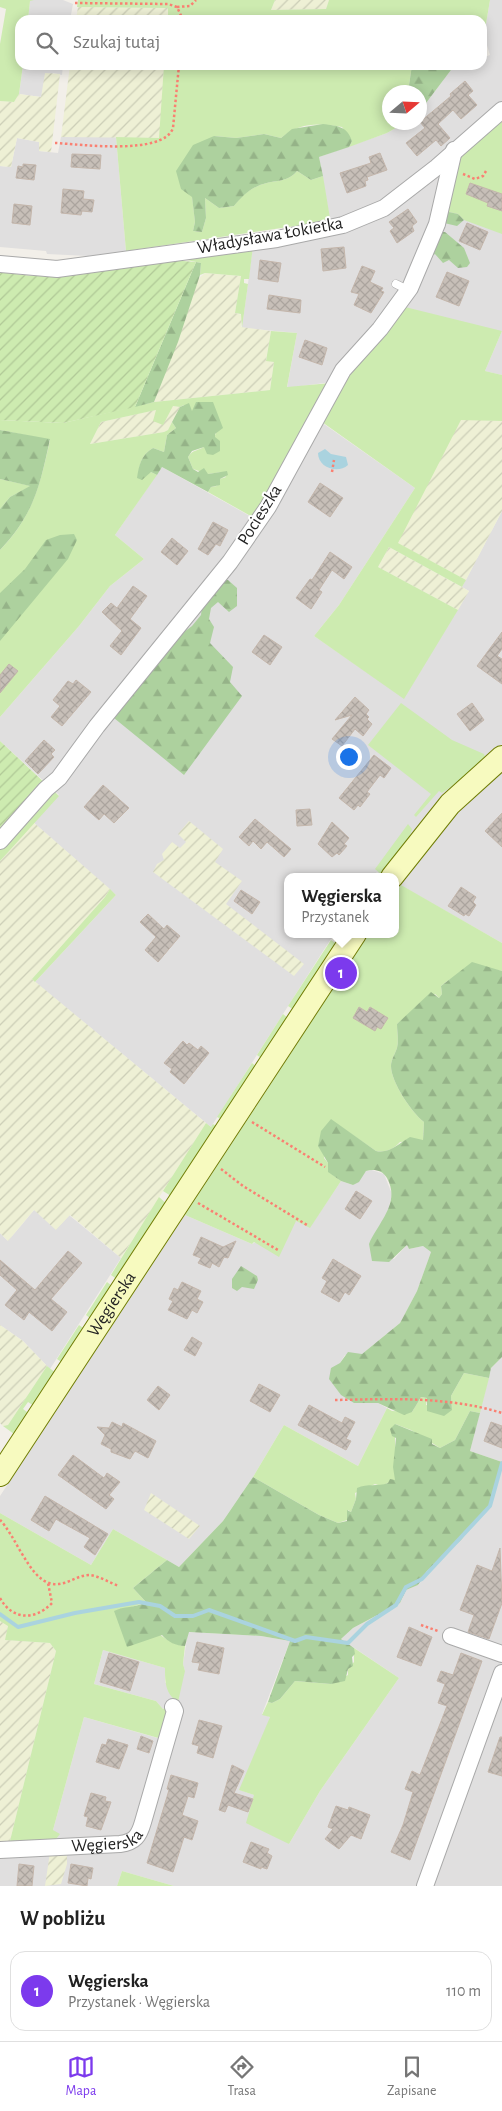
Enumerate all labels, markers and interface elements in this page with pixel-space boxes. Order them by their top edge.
search box [15,15,487,70]
icon: search [33,29,61,57]
text: Szukaj tutaj [73,33,160,52]
north arrow [382,85,427,130]
street label: Władysława Łokietka [196,214,344,258]
street label: Pocieszka [235,482,285,548]
your location [336,744,362,770]
popup [284,873,399,938]
text: Węgierska [301,887,382,906]
text: Przystanek [301,909,369,925]
pin: 1 [325,954,357,992]
street label: Węgierska [84,1269,140,1340]
street label: Węgierska [71,1827,147,1855]
text: W pobliżu [20,1908,105,1929]
text: Węgierska [68,1972,149,1991]
text: 1 [34,1983,40,1999]
text: 110 m [446,1983,481,1999]
text: Przystanek · Węgierska [68,1994,210,2010]
tab: Mapa [66,2053,96,2100]
tab: Trasa [227,2053,256,2100]
tab: Zapisane [387,2053,437,2100]

